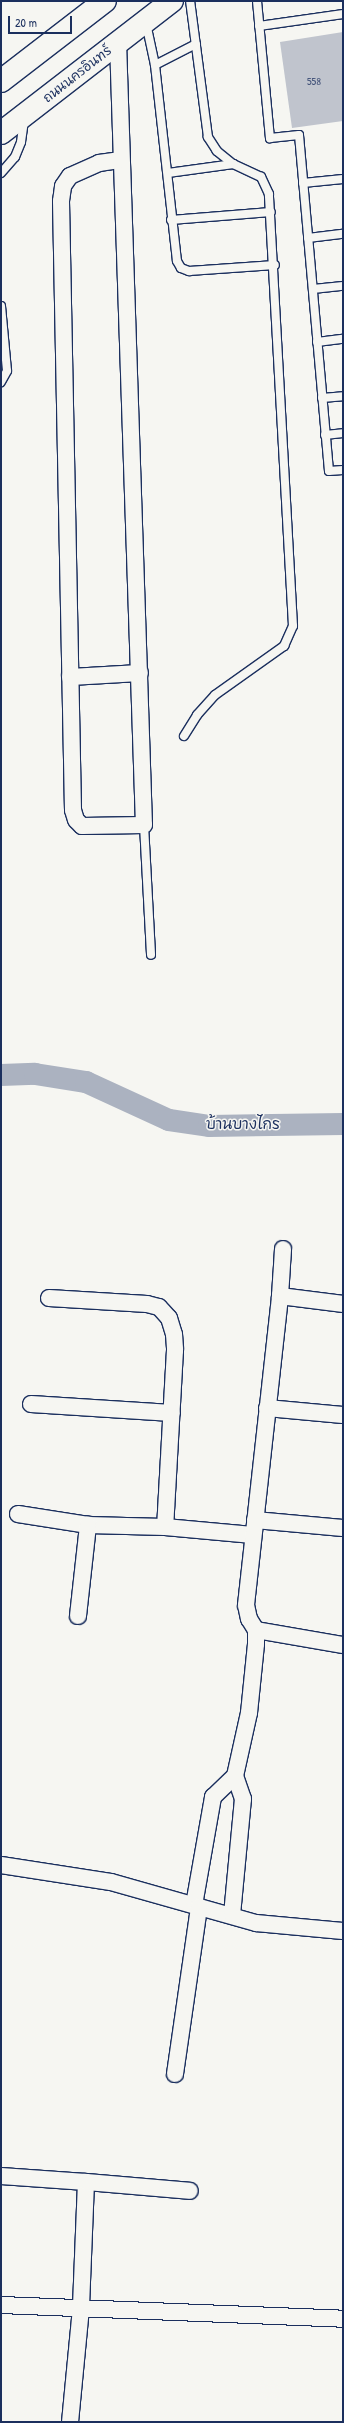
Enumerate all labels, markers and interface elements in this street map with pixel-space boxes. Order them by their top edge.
scale bar [10,8,74,34]
text: 20 m [15,14,37,31]
street label: ถนนนครอินทร์ [40,42,114,106]
house number: 558 [307,74,321,88]
district label: บ้านบางไกร [206,1115,280,1133]

